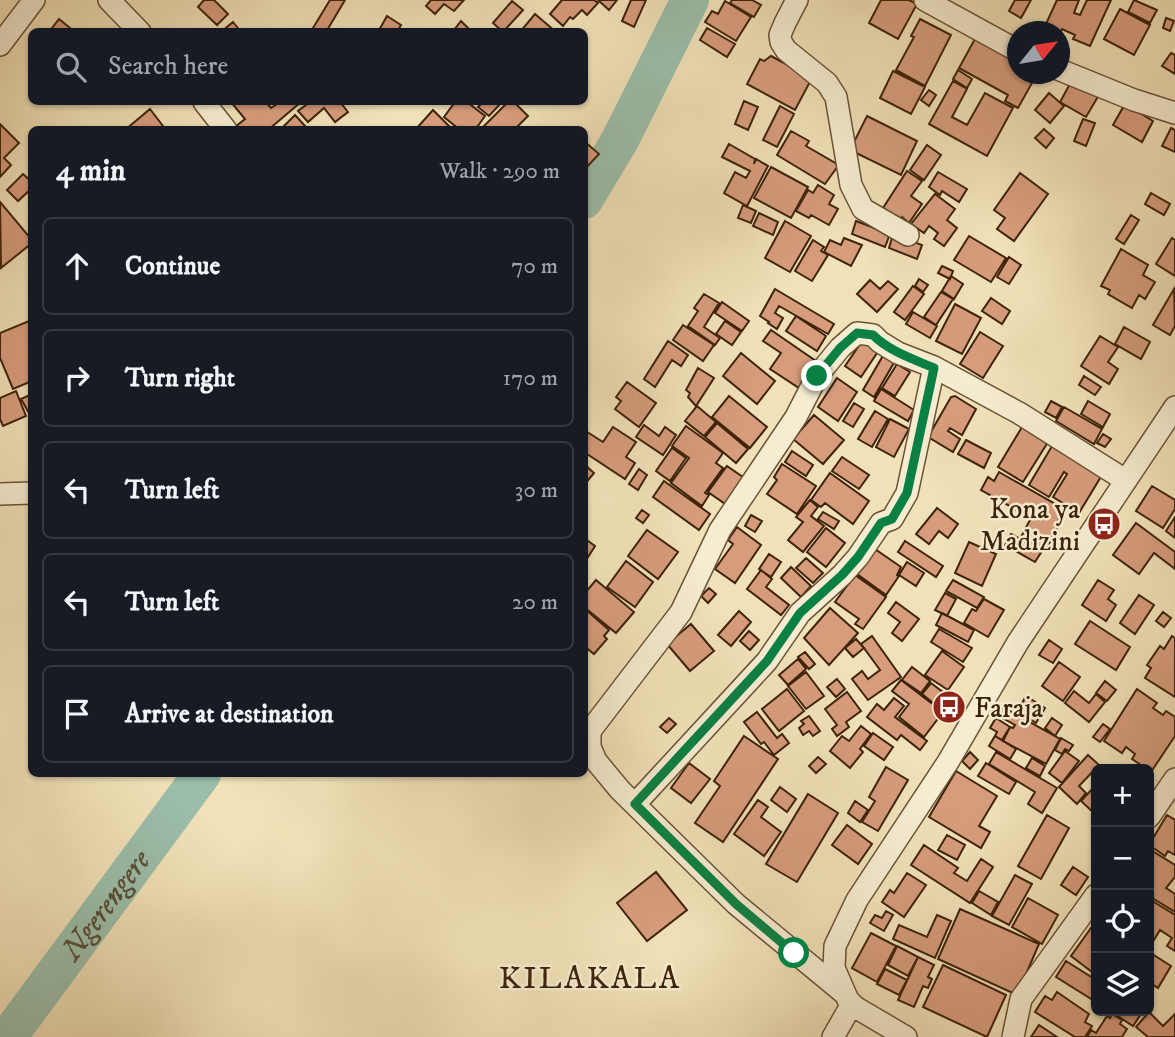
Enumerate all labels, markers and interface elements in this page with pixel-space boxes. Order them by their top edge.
north arrow [1007,21,1070,84]
search box [28,28,588,105]
icon: search [52,48,90,86]
text: Search here [108,50,228,83]
text: 4 min [56,153,126,190]
text: Walk · 290 m [439,157,560,186]
icon: ahead [58,247,96,285]
text: Continue [125,250,220,283]
text: 70 m [511,252,558,281]
icon: right [58,359,96,397]
route end [801,360,832,391]
text: Turn right [125,362,235,395]
text: 170 m [503,364,558,393]
icon: left [58,471,96,509]
text: Turn left [125,474,219,507]
text: 30 m [515,476,558,505]
place label: Kona ya Madizini [980,492,1080,559]
bus stop icon: Kona ya Madizini [1085,505,1123,543]
icon: left [58,583,96,621]
text: Turn left [125,586,219,619]
text: 20 m [512,588,558,617]
bus stop icon: Faraja [930,688,968,726]
place label: Faraja [974,691,1043,726]
icon: arrive [58,695,96,733]
text: Arrive at destination [125,698,334,731]
map controls [1091,764,1154,1016]
button: + [1091,764,1154,827]
button: − [1091,827,1154,890]
water label: Ngerengere [53,843,160,970]
button: locate [1091,890,1154,953]
route start [778,937,809,968]
button: layers [1091,953,1154,1016]
district label: KILAKALA [499,959,681,999]

